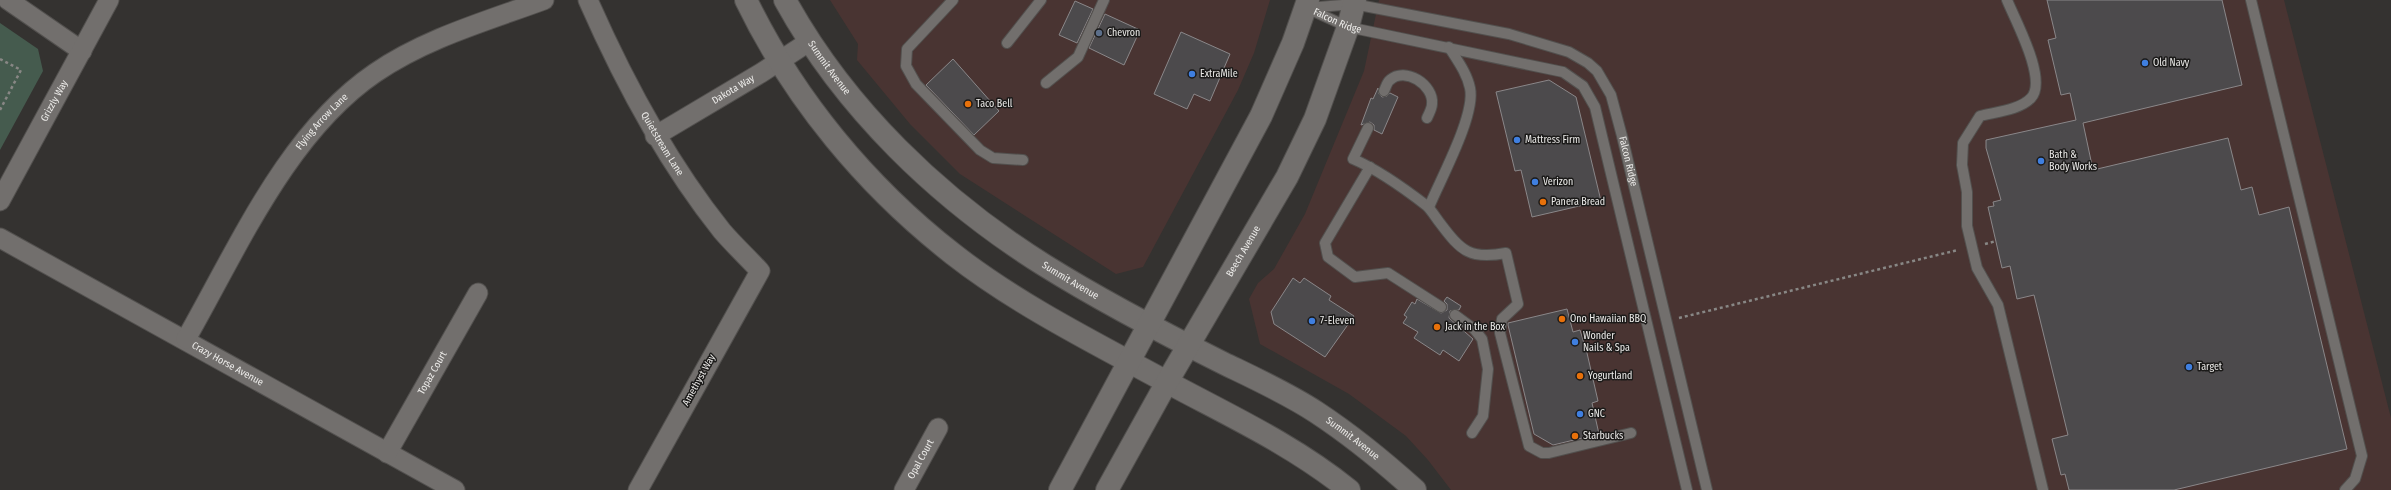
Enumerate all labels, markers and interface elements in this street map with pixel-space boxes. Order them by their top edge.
street label: Falcon Ridge [1311,6,1363,36]
place label: Chevron [1107,27,1140,39]
marker: Chevron [1094,28,1104,38]
street label: Summit Avenue [805,39,853,97]
place label: Old Navy [2153,57,2190,69]
marker: Old Navy [2140,58,2150,68]
place label: ExtraMile [1200,68,1238,80]
marker: ExtraMile [1187,69,1197,79]
street label: Dakota Way [710,72,757,107]
street label: Grizzly Way [38,77,71,124]
street label: Flying Arrow Lane [293,91,350,152]
place label: Taco Bell [976,98,1013,110]
marker: Taco Bell [963,99,973,109]
street label: Quietstream Lane [638,110,686,178]
place label: Mattress Firm [1525,134,1580,146]
marker: Mattress Firm [1512,135,1522,145]
street label: Falcon Ridge [1616,135,1640,188]
place label: Bath & Body Works [2049,149,2097,173]
marker: Bath & Body Works [2036,156,2046,166]
place label: Verizon [1543,176,1573,188]
marker: Verizon [1530,177,1540,187]
place label: Panera Bread [1551,196,1605,208]
marker: Panera Bread [1538,197,1548,207]
street label: Beech Avenue [1224,223,1263,279]
street label: Summit Avenue [1040,259,1101,302]
place label: Ono Hawaiian BBQ [1570,313,1647,325]
marker: Ono Hawaiian BBQ [1557,314,1567,324]
place label: 7-Eleven [1320,315,1354,327]
marker: 7-Eleven [1307,316,1317,326]
place label: Jack in the Box [1445,321,1506,333]
marker: Jack in the Box [1432,322,1442,332]
place label: Wonder Nails & Spa [1583,330,1630,354]
marker: Wonder Nails & Spa [1570,337,1580,347]
street label: Crazy Horse Avenue [189,339,265,389]
street label: Topaz Court [415,349,450,397]
street label: Amethyst Way [680,352,718,408]
place label: Target [2197,361,2223,373]
marker: Target [2184,362,2194,372]
place label: Yogurtland [1588,370,1632,382]
marker: Yogurtland [1575,371,1585,381]
place label: GNC [1588,408,1605,420]
marker: GNC [1575,409,1585,419]
street label: Summit Avenue [1324,414,1382,463]
place label: Starbucks [1583,430,1623,442]
marker: Starbucks [1570,431,1580,441]
street label: Opal Court [905,437,937,481]

